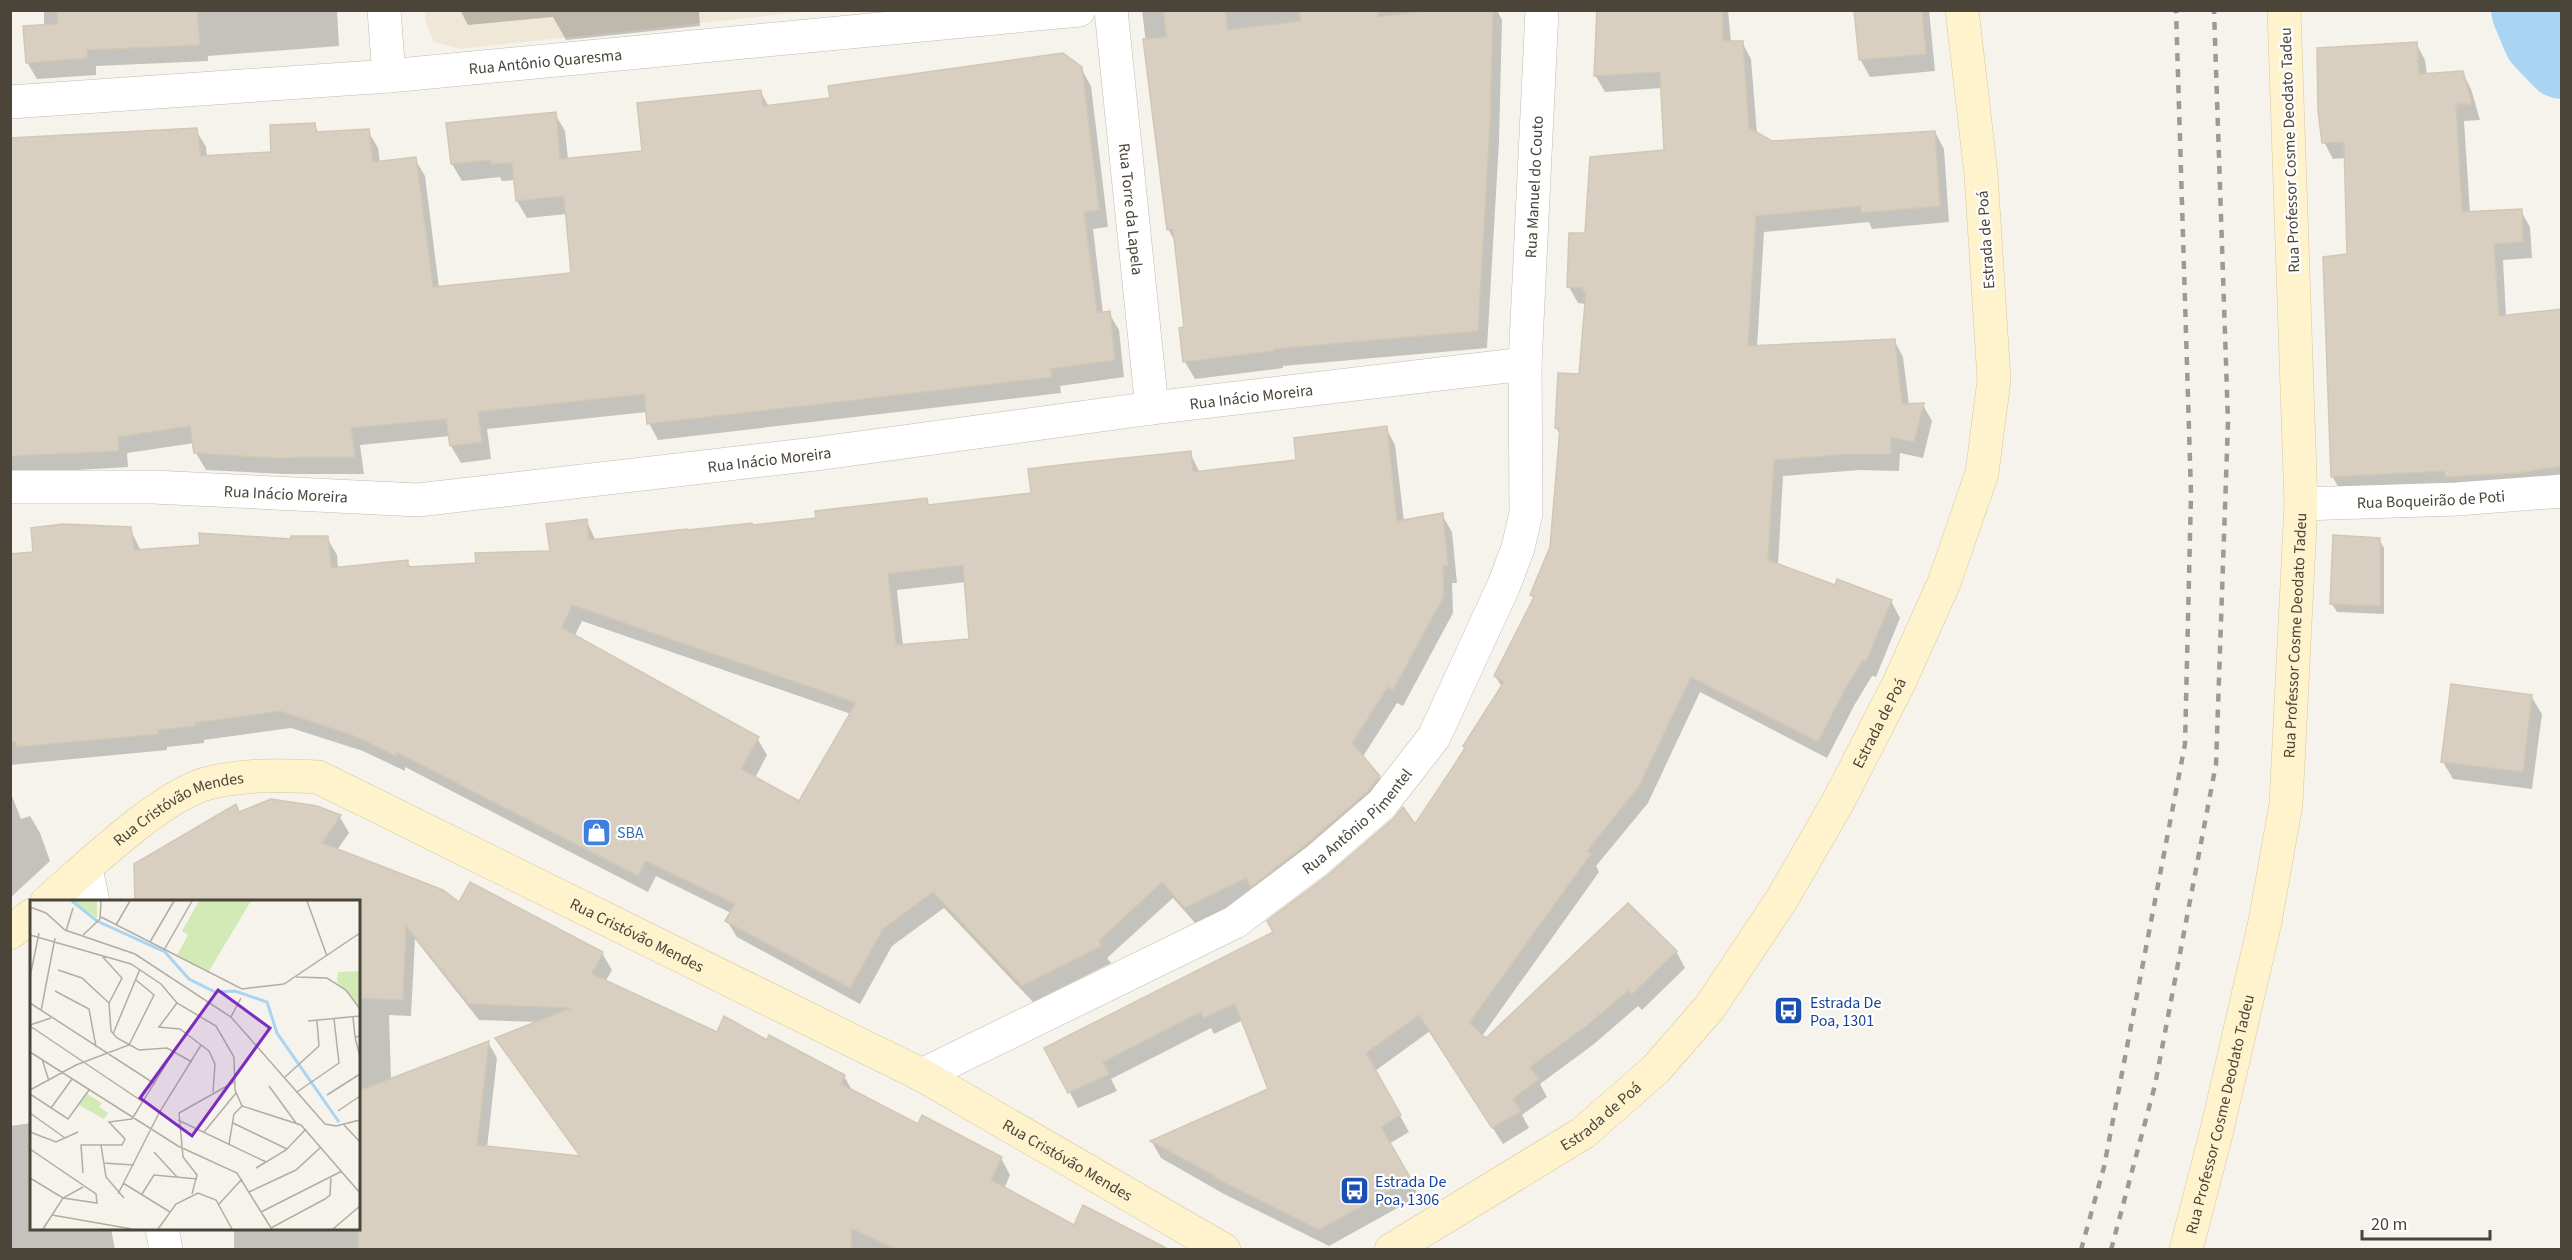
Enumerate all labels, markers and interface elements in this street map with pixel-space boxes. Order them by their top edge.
street label: Rua Professor Cosme Deodato Tadeu [2275,27,2305,273]
street label: Rua Antônio Quaresma [468,44,623,80]
street label: Rua Manuel do Couto [1520,115,1549,259]
street label: Rua Torre da Lapela [1113,142,1148,276]
street label: Estrada de Poá [1972,190,2000,290]
street label: Rua Inácio Moreira [1188,379,1314,415]
street label: Rua Inácio Moreira [707,442,833,478]
street label: Rua Inácio Moreira [223,480,348,509]
street label: Rua Boqueirão de Poti [2356,485,2506,514]
street label: Rua Professor Cosme Deodato Tadeu [2278,512,2313,759]
street label: Estrada de Poá [1847,675,1912,772]
street label: Rua Antônio Pimentel [1298,764,1418,880]
street label: Rua Cristóvão Mendes [109,767,245,851]
shop icon: SBA [580,816,612,848]
place label: SBA [617,822,644,844]
street label: Rua Cristóvão Mendes [566,893,708,978]
inset map [30,900,360,1230]
place label: Estrada De Poa, 1301 [1810,992,1881,1032]
street label: Rua Professor Cosme Deodato Tadeu [2181,992,2260,1236]
bus stop icon: Estrada De Poa, 1301 [1773,995,1805,1027]
street label: Estrada de Poá [1556,1077,1646,1156]
street label: Rua Cristóvão Mendes [998,1114,1137,1207]
place label: Estrada De Poa, 1306 [1375,1171,1446,1211]
bus stop icon: Estrada De Poa, 1306 [1338,1174,1370,1206]
scale bar [2362,1203,2490,1241]
text: 20 m [2371,1212,2407,1237]

